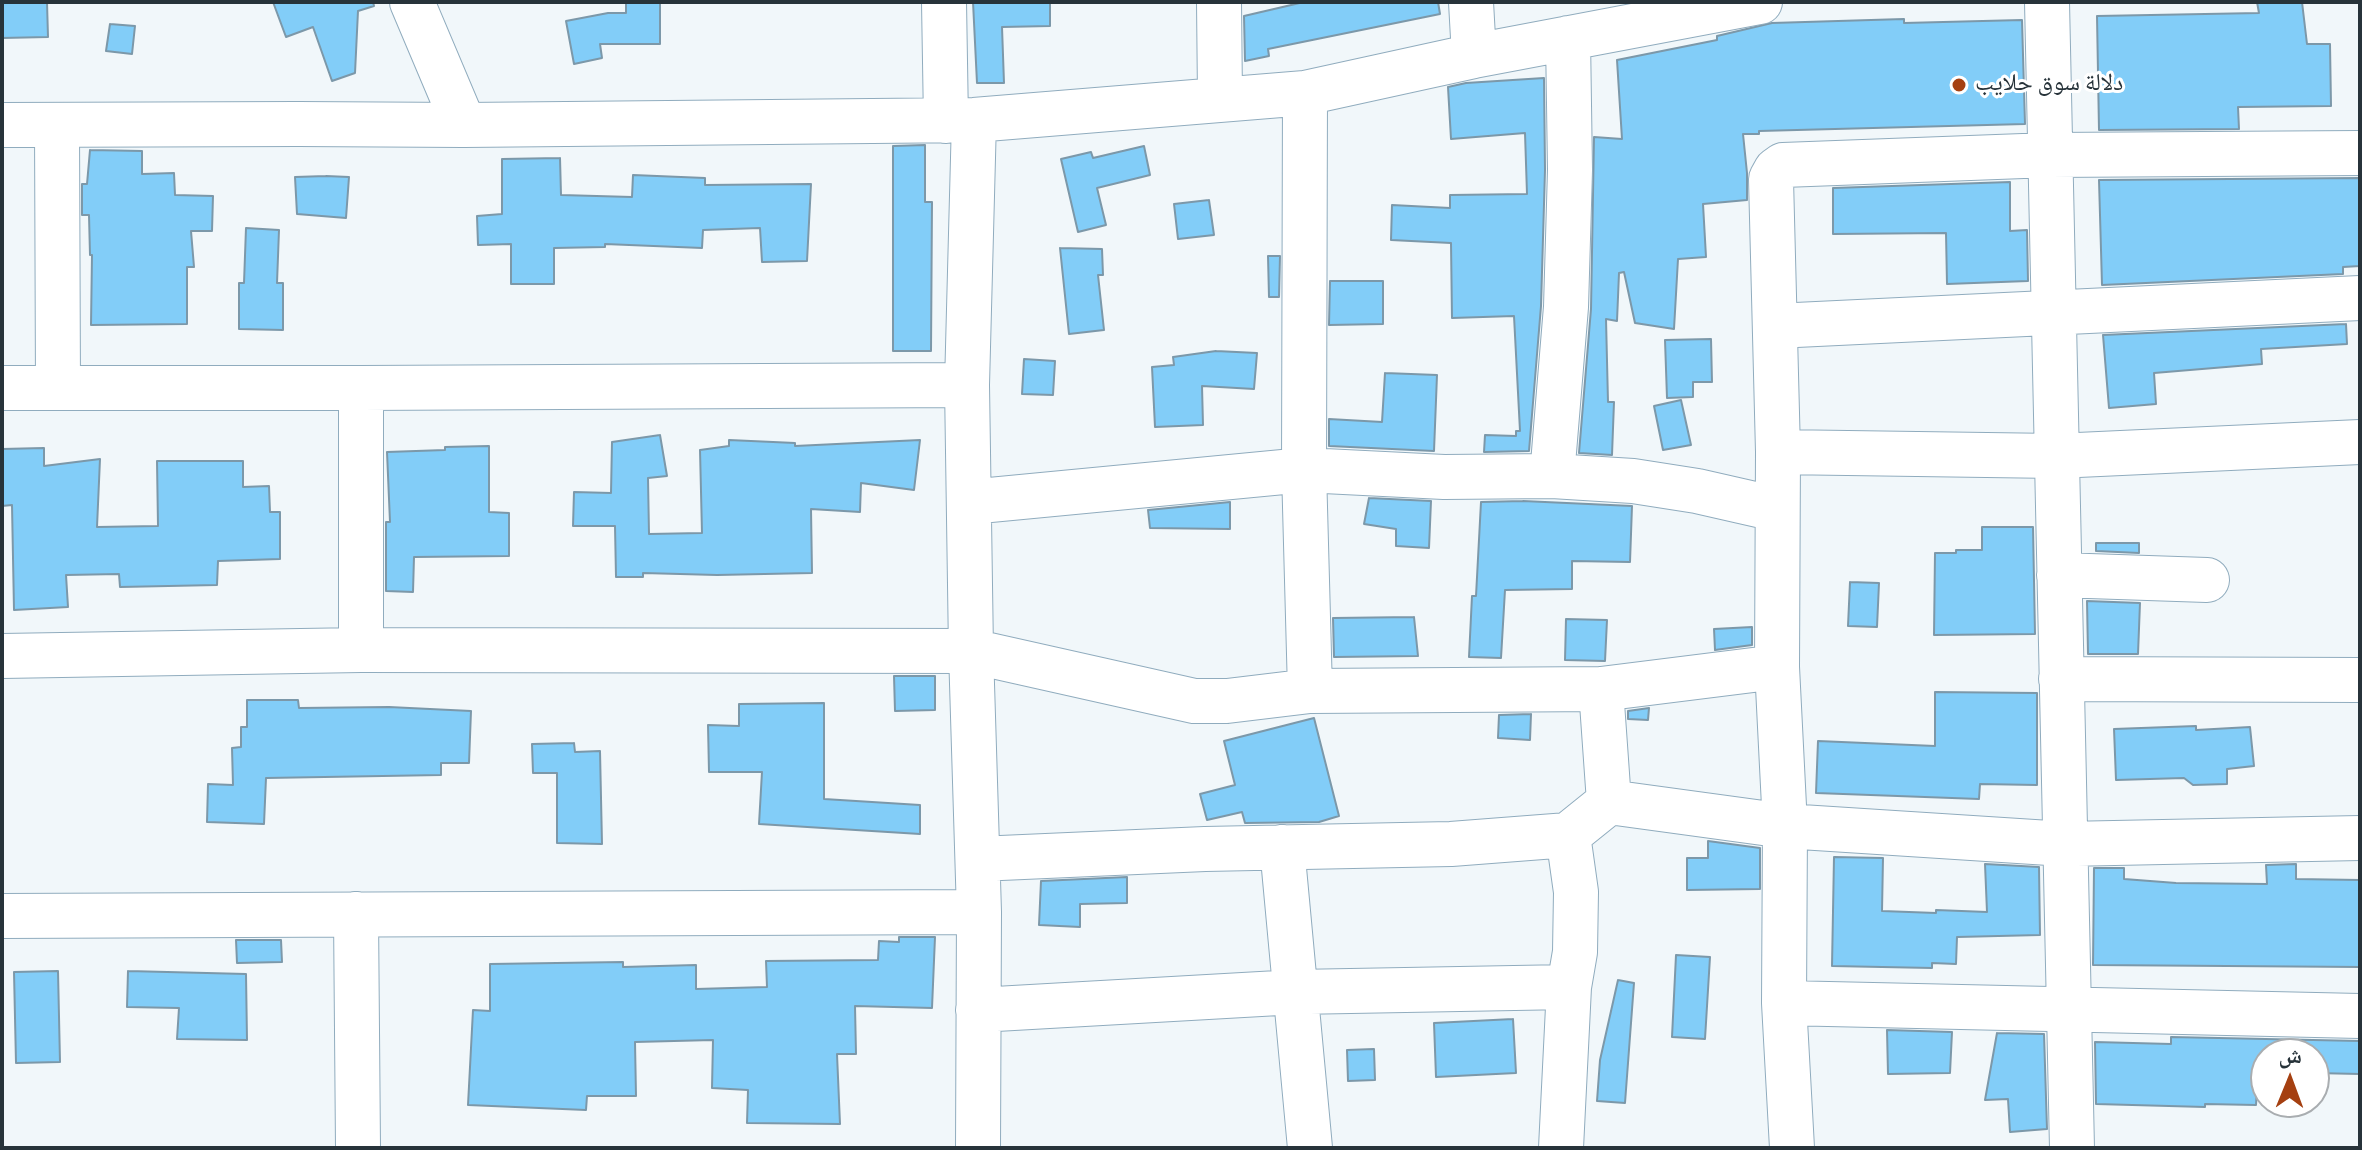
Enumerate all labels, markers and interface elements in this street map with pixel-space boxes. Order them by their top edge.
place label: دلالة سوق حلايب [1975,71,2123,99]
marker: دلالة سوق حلايب [1950,76,1968,94]
north arrow [2250,1038,2330,1118]
text: ش [2278,1040,2302,1072]

